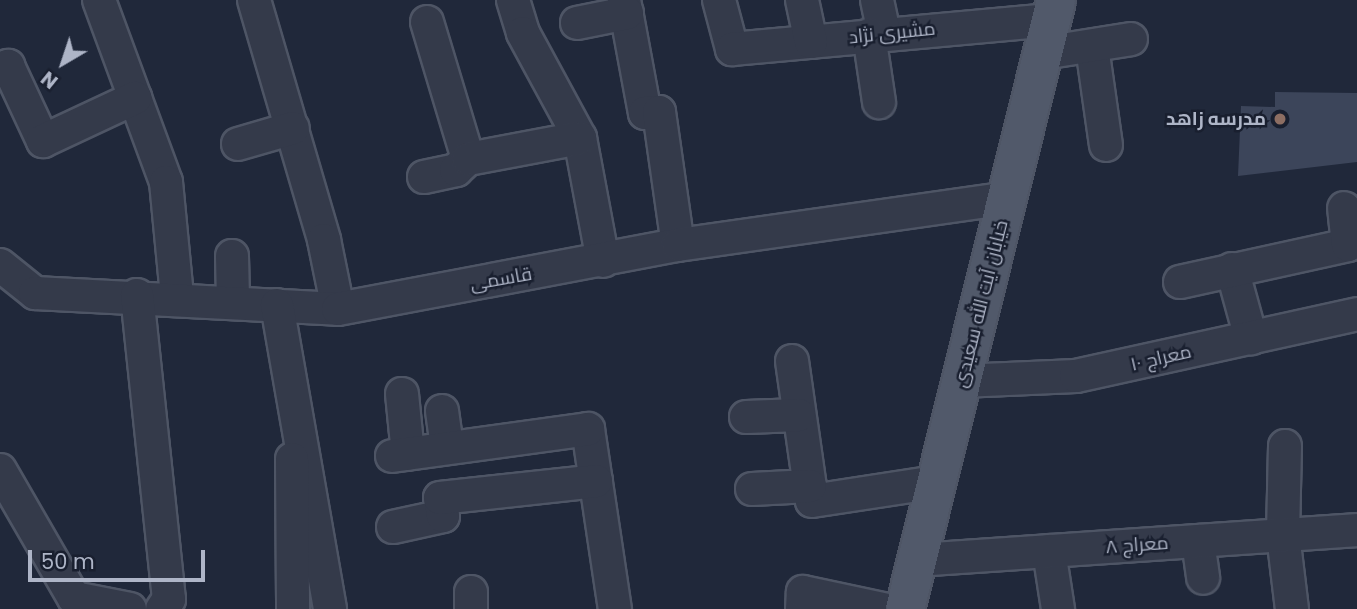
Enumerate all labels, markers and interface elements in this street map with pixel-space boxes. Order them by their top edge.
street label: مشیری نژاد [848,17,936,49]
north arrow [28,28,98,98]
text: N [35,65,64,95]
place label: مدرسه زاهد [1166,108,1266,130]
marker: مدرسه زاهد [1272,111,1288,127]
street label: خیابان آیت الله سعیدی [949,218,1013,390]
street label: قاسمی [468,262,534,296]
street label: معراج ۱۰ [1128,340,1194,376]
street label: معراج ۸ [1105,531,1169,559]
scale bar [32,536,208,580]
text: 50 m [41,547,95,576]

